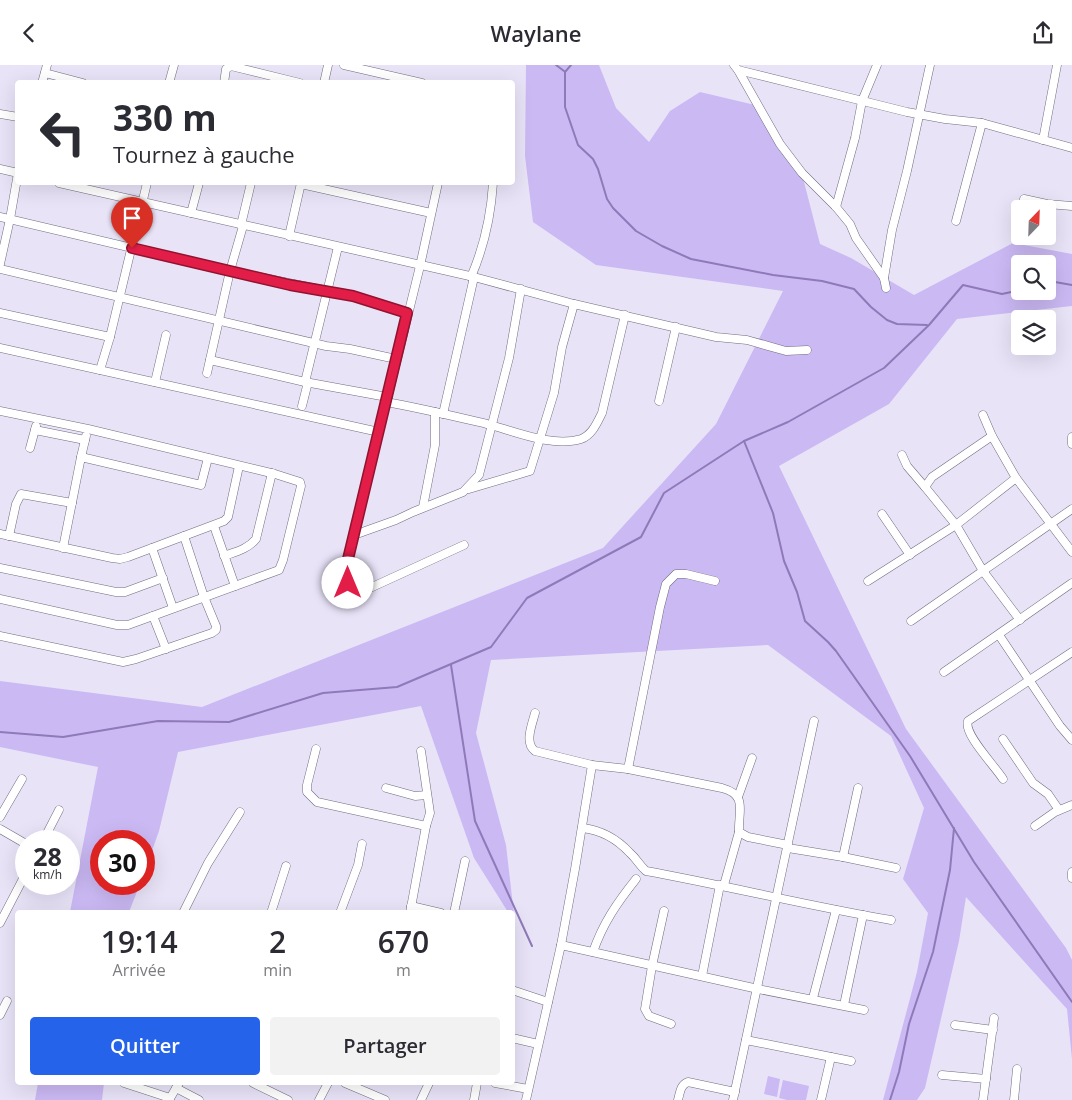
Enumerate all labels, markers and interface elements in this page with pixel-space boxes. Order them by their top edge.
text: Waylane [491,18,581,48]
icon: back [15,19,43,47]
icon: share [1029,19,1057,47]
text: 330 m [113,94,217,141]
icon: left [30,100,95,165]
text: Tournez à gauche [113,139,295,169]
pin [111,197,153,248]
north arrow [1011,200,1056,245]
map controls [1011,200,1056,355]
icon: arrive [118,204,146,232]
button: search [1011,255,1056,300]
button: layers [1011,310,1056,355]
position arrow [321,556,373,608]
speed limit sign: 30 [90,830,155,895]
text: 28 [33,839,62,873]
text: km/h [33,866,62,883]
text: 19:14 [101,921,178,962]
text: 2 [269,921,286,962]
text: 670 [378,921,429,962]
text: Arrivée [113,959,166,981]
text: min [263,959,292,981]
text: m [396,959,411,981]
button: Quitter [30,1017,260,1075]
button: Partager [270,1017,500,1075]

